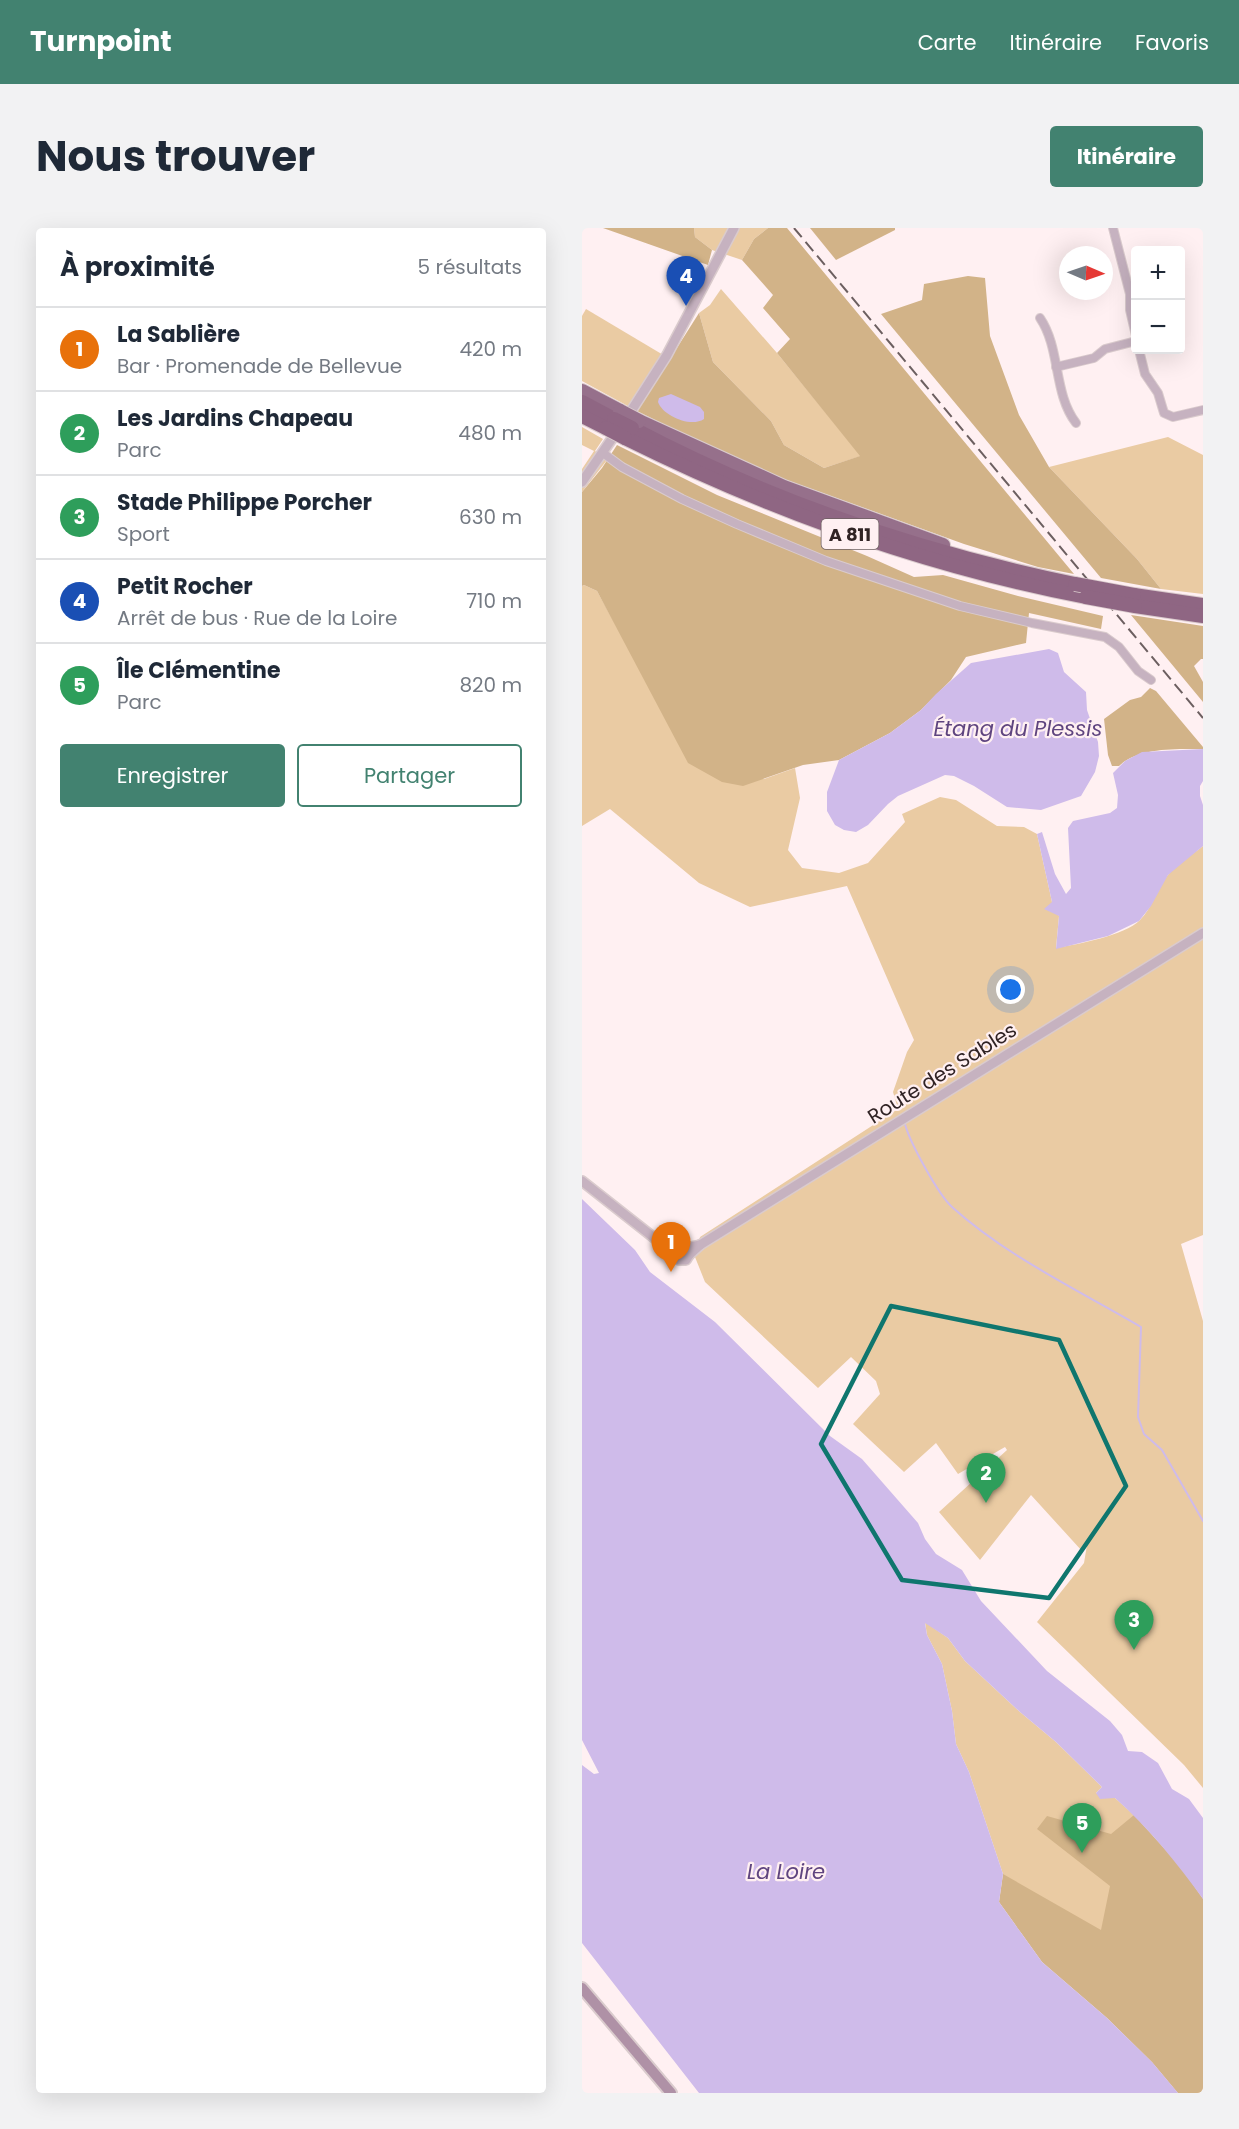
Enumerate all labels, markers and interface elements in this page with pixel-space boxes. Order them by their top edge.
text: Turnpoint [30,22,172,61]
text: Carte [918,28,977,57]
text: Itinéraire [1010,28,1102,57]
text: Favoris [1135,28,1209,57]
button: Itinéraire [1050,126,1203,187]
text: Nous trouver [36,127,315,186]
north arrow [1059,246,1113,300]
map controls [1131,246,1185,354]
button: + [1131,246,1185,300]
text: À proximité [60,249,215,285]
text: 5 résultats [418,253,522,281]
pin: 4 [666,256,706,306]
button: − [1131,300,1185,354]
text: La Sablière [117,319,240,350]
text: 1 [76,335,83,363]
text: 420 m [459,335,522,363]
text: Bar · Promenade de Bellevue [117,352,402,380]
text: Les Jardins Chapeau [117,403,353,434]
text: 2 [74,419,85,447]
text: 480 m [458,419,522,447]
text: Parc [117,436,162,464]
text: Stade Philippe Porcher [117,487,372,518]
text: 3 [73,503,86,531]
text: 630 m [459,503,522,531]
road number: A 811 [822,519,878,549]
text: Sport [117,520,170,548]
text: Petit Rocher [117,571,253,602]
text: 4 [73,587,86,615]
text: 710 m [466,587,522,615]
text: Arrêt de bus · Rue de la Loire [117,604,397,632]
text: Île Clémentine [117,655,280,686]
text: 5 [73,671,86,699]
text: 820 m [459,671,522,699]
text: Parc [117,688,162,716]
water label: Étang du Plessis [934,714,1102,743]
button: Enregistrer [60,744,285,807]
button: Partager [297,744,522,807]
your location [996,975,1025,1004]
street label: Route des Sables [862,1016,1022,1130]
pin: 1 [652,1222,691,1272]
pin: 2 [966,1454,1006,1503]
pin: 3 [1114,1600,1154,1650]
pin: 5 [1062,1804,1102,1853]
water label: La Loire [747,1857,825,1886]

